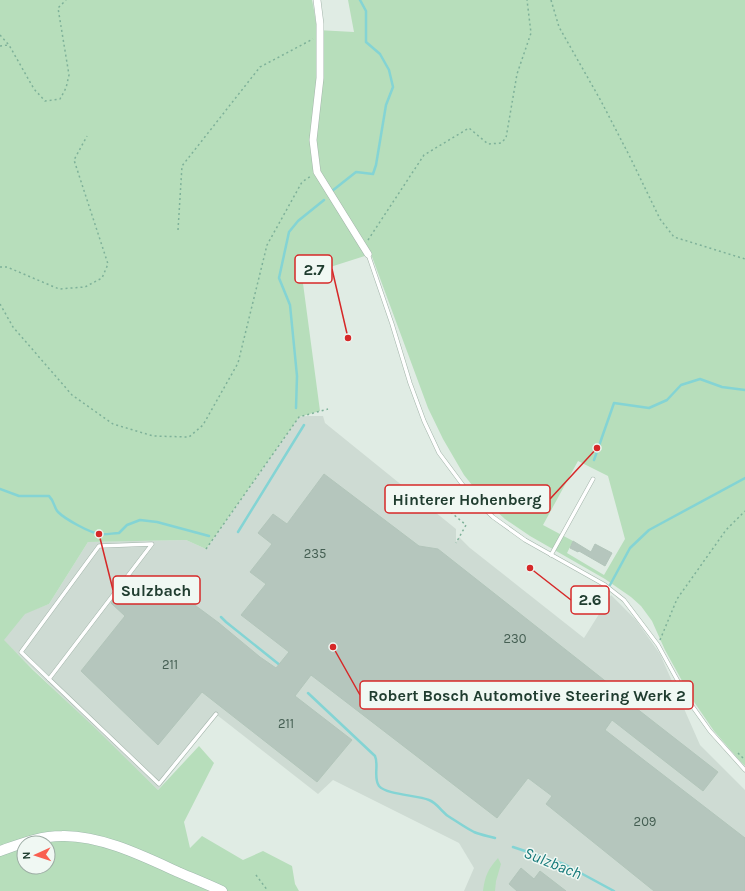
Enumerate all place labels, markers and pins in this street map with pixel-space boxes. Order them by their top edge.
callout: 2.7 [295,255,332,283]
callout: Hinterer Hohenberg [385,485,550,513]
callout: Sulzbach [113,576,200,604]
callout: 2.6 [571,586,609,614]
callout: Robert Bosch Automotive Steering Werk 2 [360,681,693,709]

